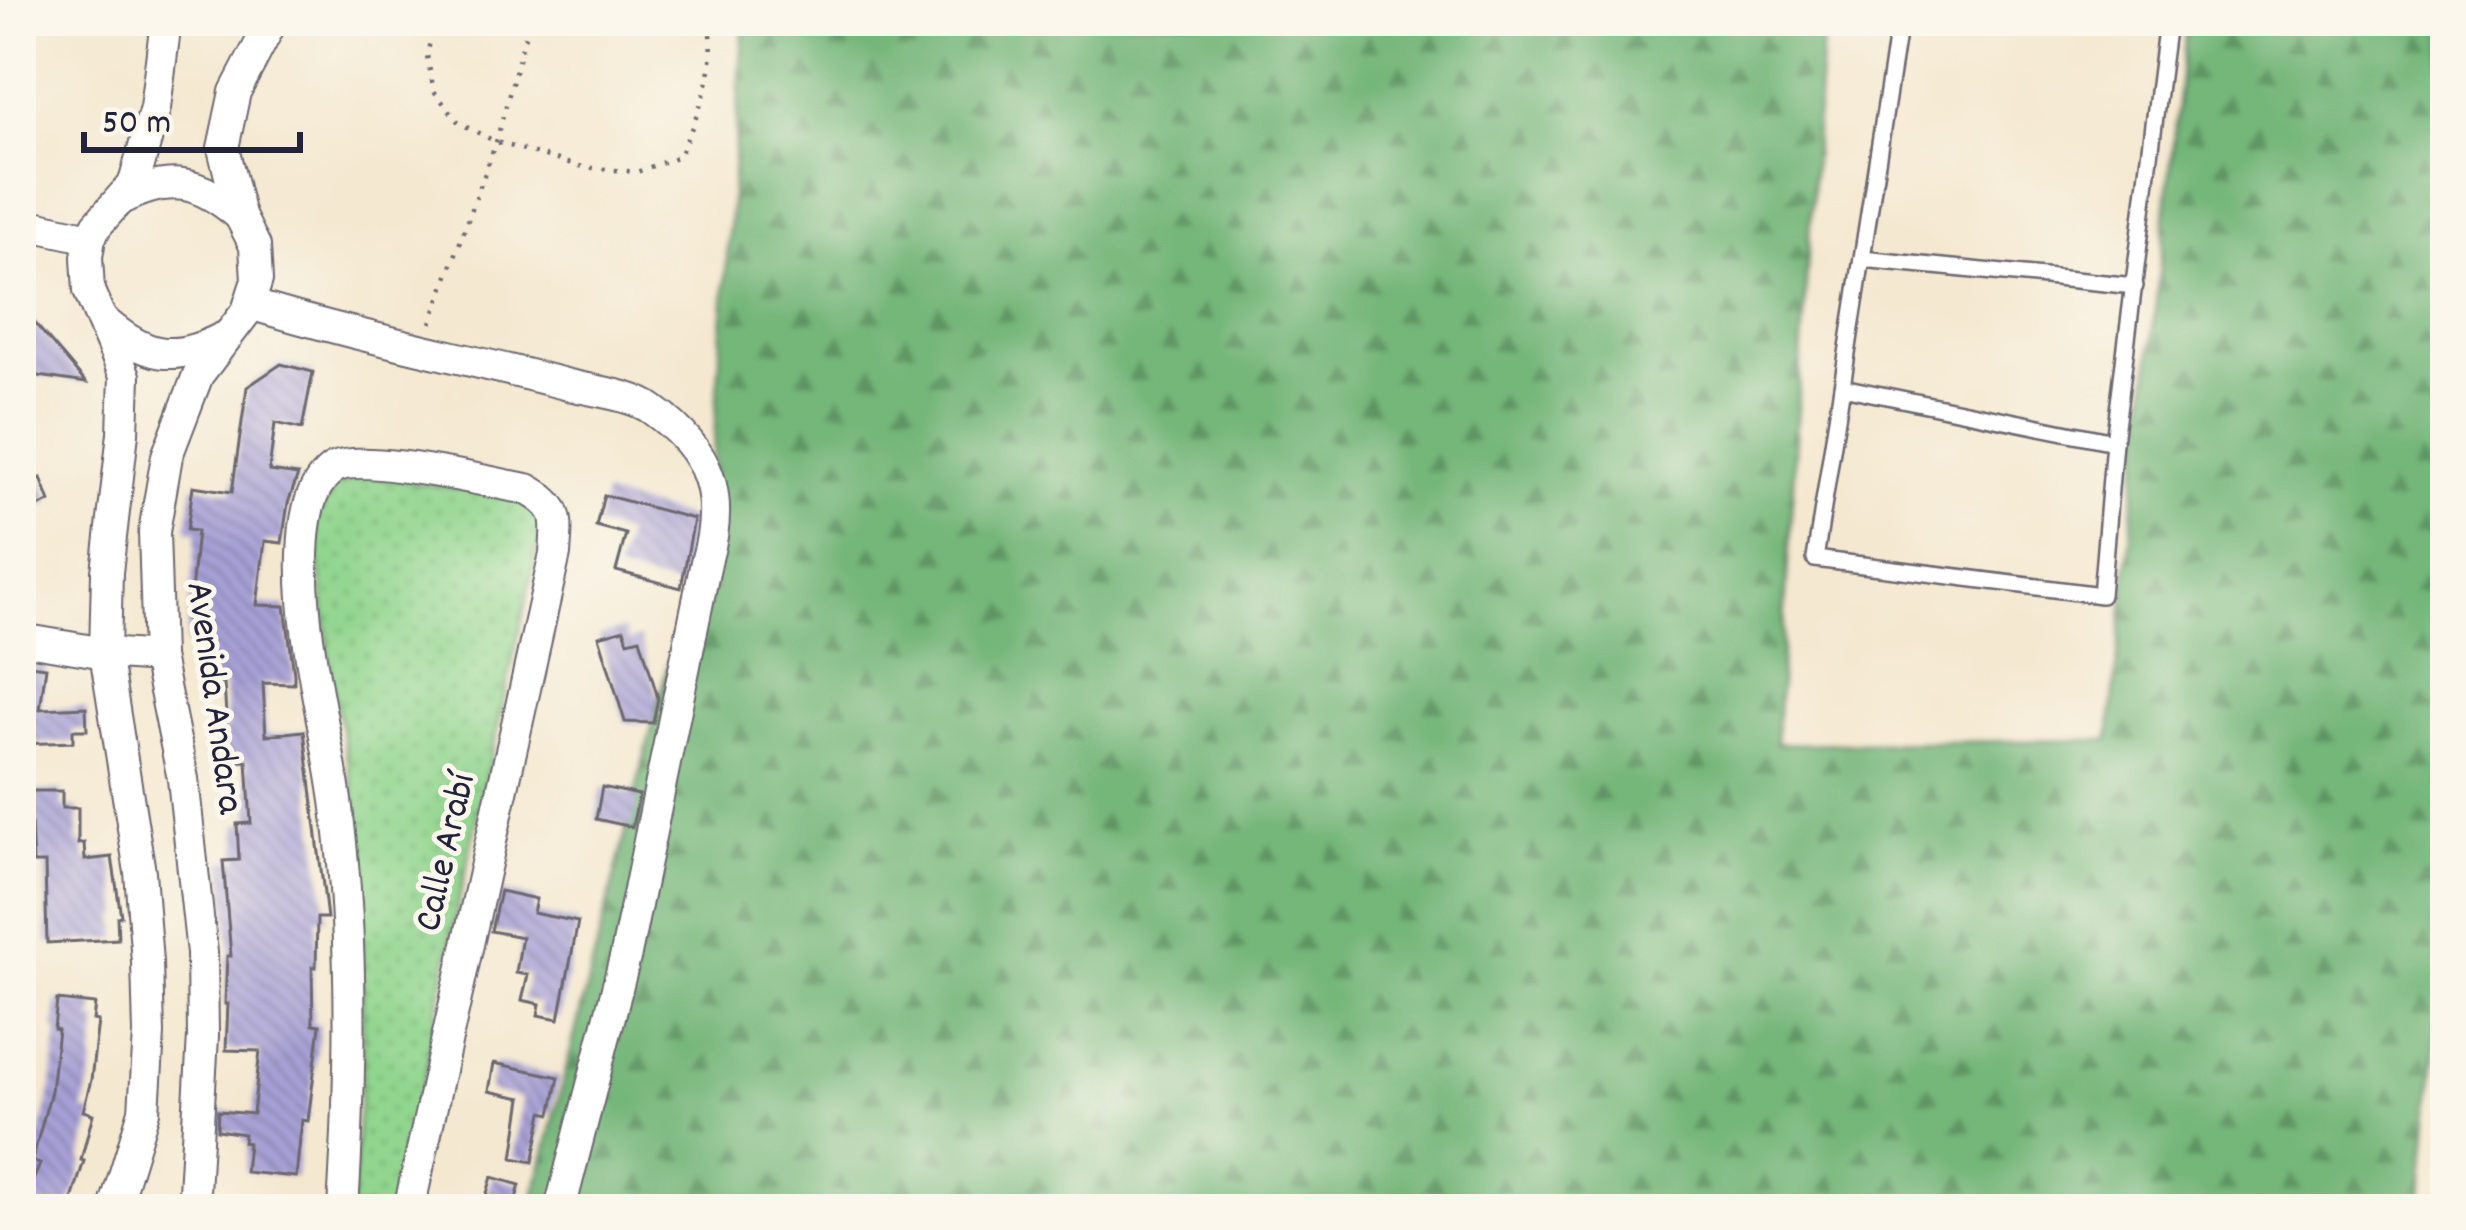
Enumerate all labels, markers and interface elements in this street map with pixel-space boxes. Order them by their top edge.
scale bar [84,78,300,152]
text: 50 m [102,99,171,151]
street label: Avenida Andara [168,578,256,818]
street label: Calle Arabí [403,766,493,937]

